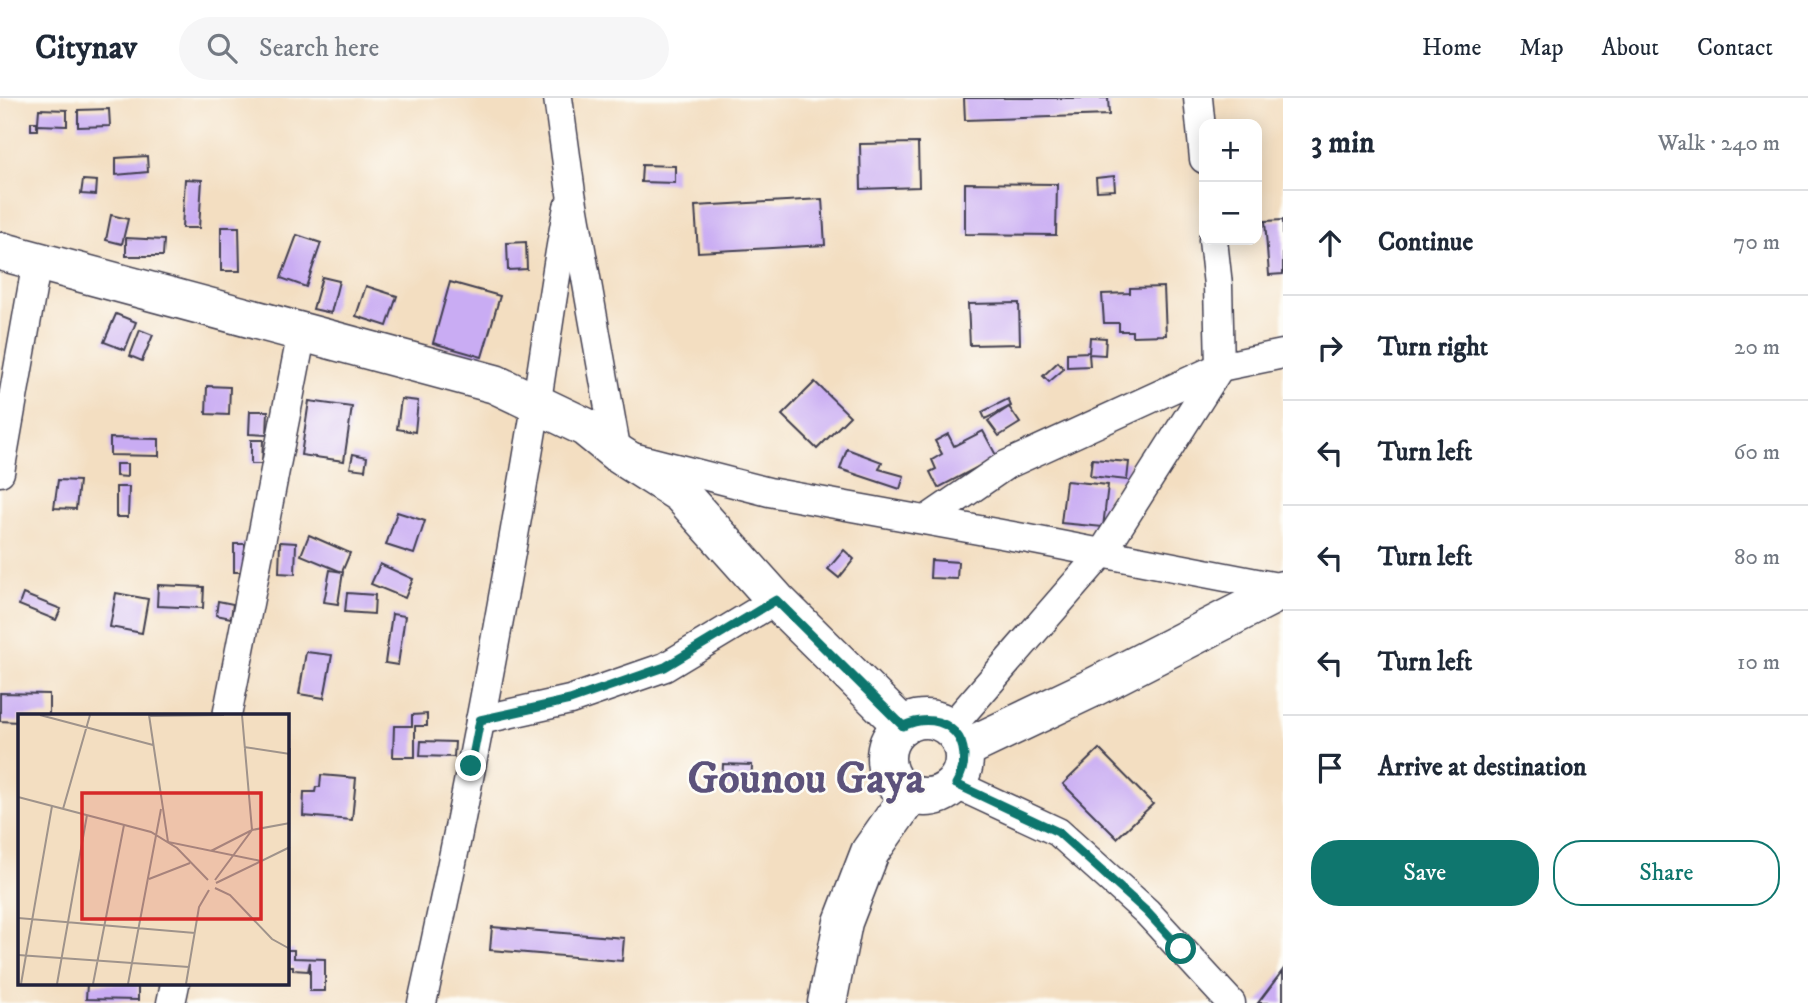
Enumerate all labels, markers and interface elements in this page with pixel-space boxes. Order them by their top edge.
search box [179,17,669,80]
text: Citynav [35,28,137,69]
icon: search [203,29,241,67]
text: Search here [259,32,379,65]
text: Home [1422,33,1481,63]
text: Map [1519,33,1564,63]
text: About [1602,33,1659,63]
text: Contact [1697,33,1773,63]
map controls [1199,119,1262,245]
button: + [1199,119,1262,182]
text: 3 min [1311,125,1375,162]
text: Walk · 240 m [1658,129,1780,158]
button: − [1199,182,1262,245]
icon: ahead [1311,224,1349,262]
text: Continue [1378,226,1473,259]
text: 70 m [1733,228,1780,257]
icon: right [1311,329,1349,367]
text: Turn right [1378,331,1488,364]
text: 20 m [1734,333,1780,362]
icon: left [1311,434,1349,472]
text: Turn left [1378,436,1472,469]
text: 60 m [1733,438,1780,467]
icon: left [1311,539,1349,577]
text: Turn left [1378,541,1472,574]
text: 80 m [1734,543,1780,572]
icon: left [1311,644,1349,682]
text: Turn left [1378,646,1472,679]
text: 10 m [1737,648,1780,677]
inset map [18,714,289,986]
icon: arrive [1311,749,1349,787]
route end [455,750,486,781]
text: Arrive at destination [1378,751,1587,784]
district label: Gounou Gaya [687,752,926,807]
button: Save [1311,840,1539,906]
button: Share [1553,840,1780,906]
route start [1165,933,1196,964]

